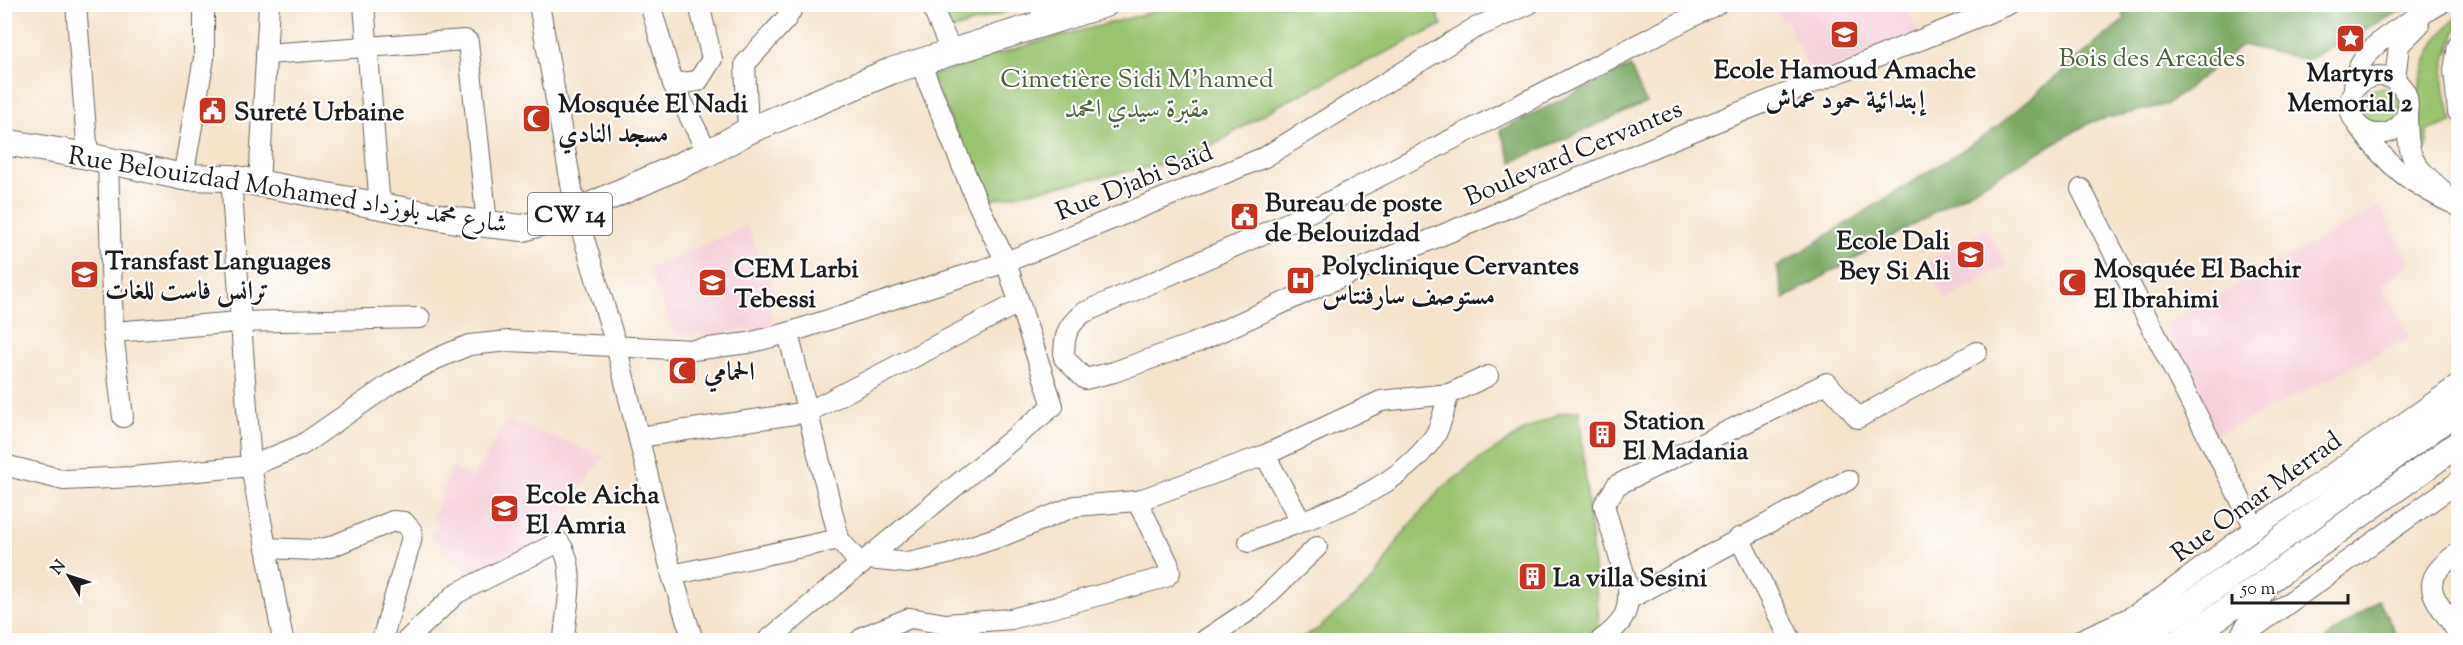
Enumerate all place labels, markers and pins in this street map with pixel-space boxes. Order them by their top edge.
school or university icon: Ecole Hamoud Amache إبتدائية حمود عماش [1829,19,1861,51]
place icon: Martyrs Memorial 2 [2334,22,2366,54]
place label: Ecole Hamoud Amache إبتدائية حمود عماش [1714,53,1976,120]
place label: Martyrs Memorial 2 [2287,56,2413,123]
place label: Mosquée El Nadi مسجد النادي [558,87,748,155]
public building icon: Sureté Urbaine [197,95,229,127]
place label: Sureté Urbaine [234,95,404,132]
mosque icon: Mosquée El Nadi مسجد النادي [521,102,553,134]
place label: Bureau de poste de Belouizdad [1265,186,1442,253]
public building icon: Bureau de poste de Belouizdad [1228,201,1260,233]
place label: Ecole Dali Bey Si Ali [1837,224,1951,291]
school or university icon: Ecole Dali Bey Si Ali [1955,239,1987,271]
place label: Transfast Languages ترانس فاست للغات [105,244,331,311]
place label: Polyclinique Cervantes مستوصف سارفنتاس [1322,249,1579,316]
place label: CEM Larbi Tebessi [734,252,859,319]
place label: Mosquée El Bachir El Ibrahimi [2094,252,2302,319]
school or university icon: Transfast Languages ترانس فاست للغات [68,259,100,291]
hospital icon: Polyclinique Cervantes مستوصف سارفنتاس [1285,264,1317,296]
school or university icon: CEM Larbi Tebessi [697,267,729,299]
mosque icon: Mosquée El Bachir El Ibrahimi [2057,267,2089,299]
mosque icon: الحمامي [667,355,699,387]
place label: الحمامي [703,355,755,393]
place label: Station El Madania [1623,404,1748,471]
building icon: Station El Madania [1586,419,1618,451]
place label: Ecole Aicha El Amria [526,478,659,545]
school or university icon: Ecole Aicha El Amria [489,493,521,525]
building icon: La villa Sesini [1516,561,1548,593]
place label: La villa Sesini [1553,561,1708,598]

